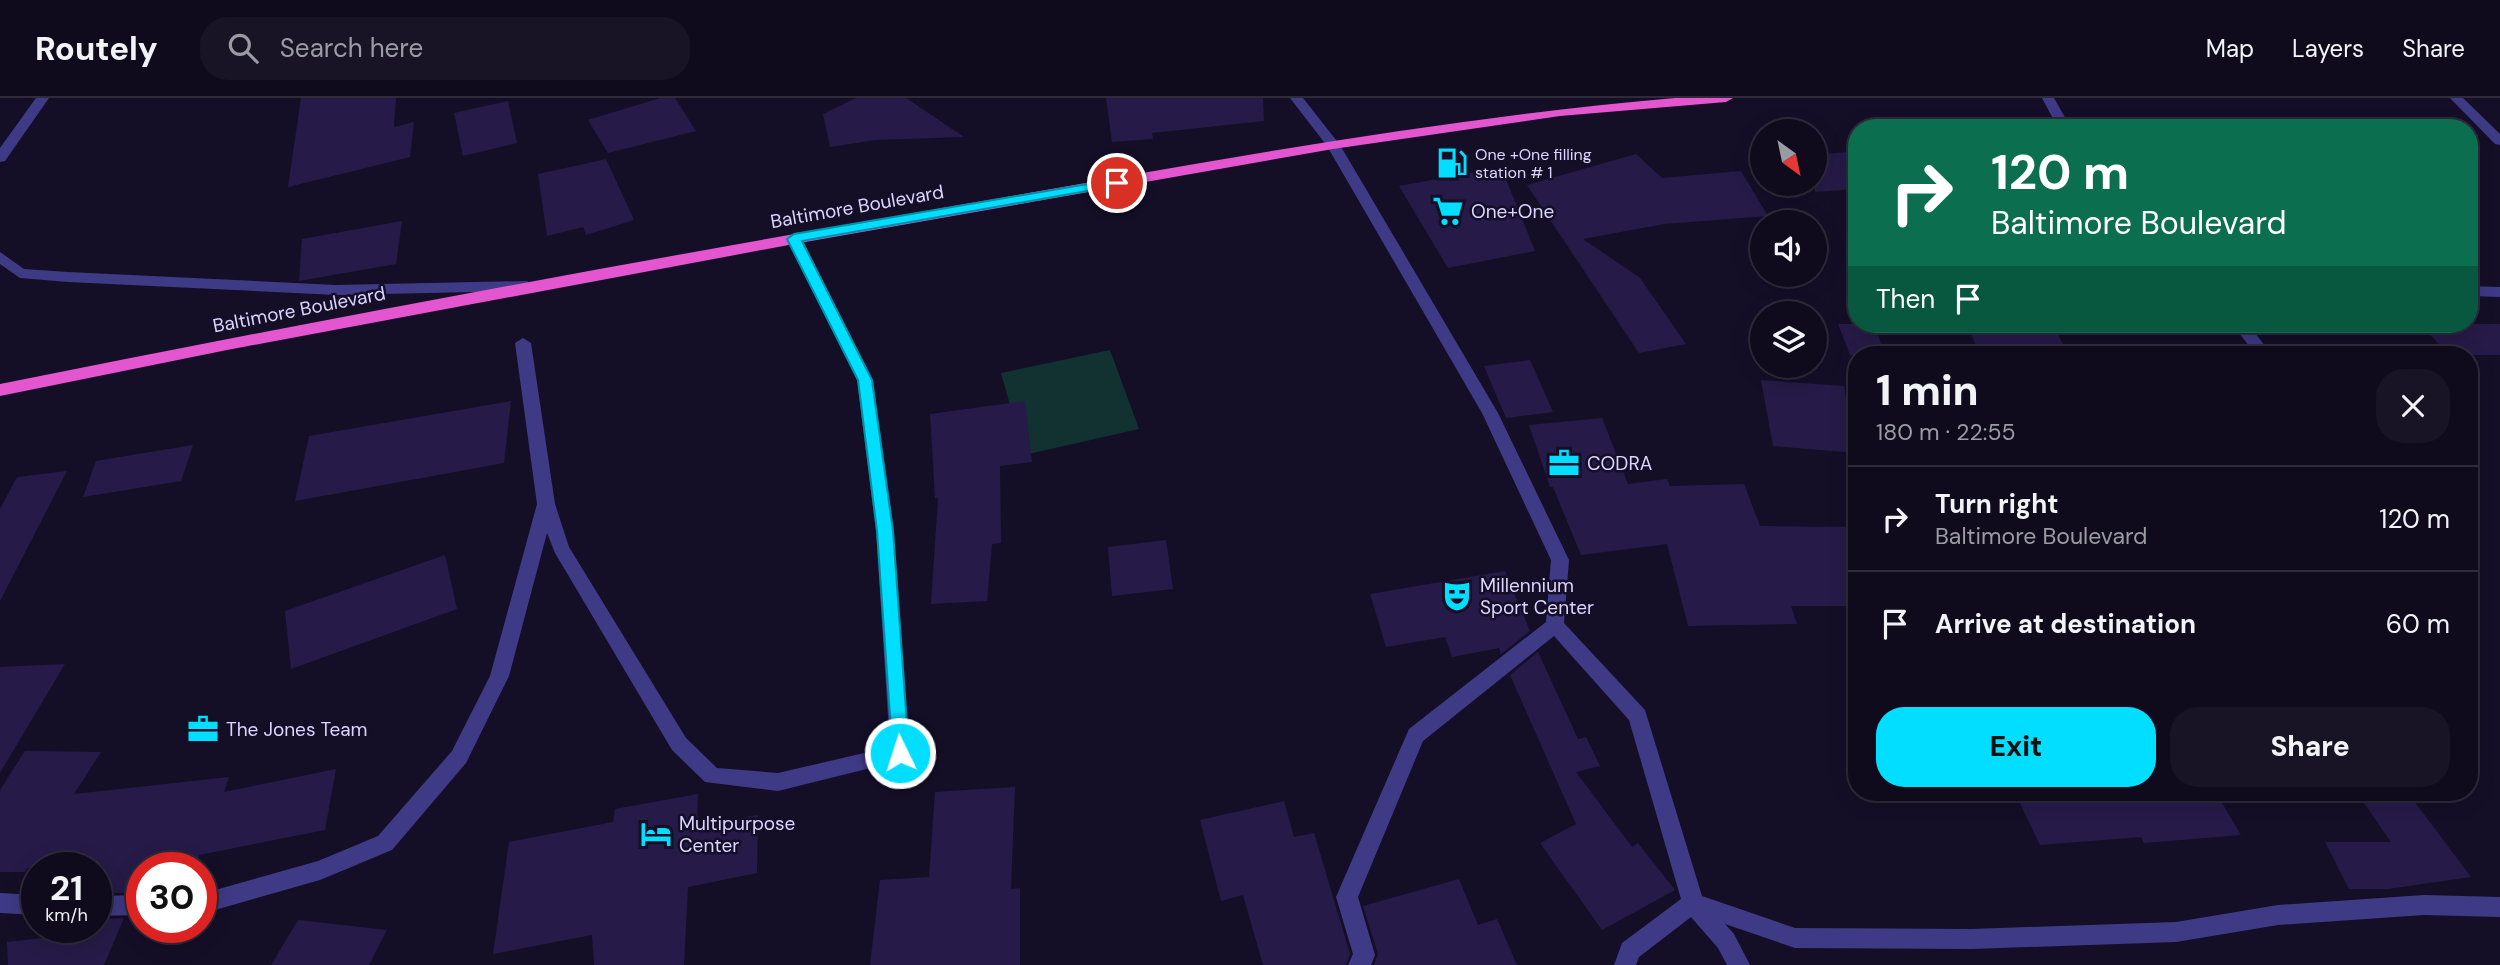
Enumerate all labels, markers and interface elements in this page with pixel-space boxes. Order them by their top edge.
search box [200,17,690,80]
text: Routely [35,27,158,70]
icon: search [224,29,262,67]
text: Search here [280,31,423,65]
text: Map [2206,33,2254,64]
text: Layers [2292,33,2364,64]
text: Share [2402,33,2465,64]
north arrow [1750,119,1827,196]
map controls [1750,119,1827,378]
text: 120 m [1991,140,2129,204]
place label: One +One filling station # 1 [1475,144,1592,183]
fuel station icon: One +One filling station # 1 [1435,146,1469,180]
icon: right [1876,147,1967,238]
pin [1087,153,1147,213]
icon: arrive [1098,164,1136,202]
street label: Baltimore Boulevard [769,179,946,234]
supermarket icon: One+One [1431,194,1465,228]
place label: One+One [1471,199,1554,224]
text: Baltimore Boulevard [1991,202,2287,244]
button: sound [1750,210,1827,287]
street label: Baltimore Boulevard [211,280,388,339]
icon: arrive [1949,280,1987,318]
text: Then [1876,282,1935,316]
button: layers [1750,301,1827,378]
text: 1 min [1876,363,1979,418]
button: close [2376,369,2450,443]
text: 180 m · 22:55 [1876,417,2016,447]
office icon: CODRA [1547,446,1581,480]
place label: CODRA [1587,451,1653,476]
text: Turn right [1935,487,2059,521]
icon: right [1876,500,1914,538]
text: 120 m [2379,502,2450,536]
text: Baltimore Boulevard [1935,521,2147,551]
place label: Millennium Sport Center [1480,573,1594,620]
theatre icon: Millennium Sport Center [1440,579,1474,613]
icon: arrive [1876,605,1914,643]
text: Arrive at destination [1935,607,2196,641]
text: 60 m [2386,607,2450,641]
button: Exit [1876,707,2156,787]
button: Share [2170,707,2450,787]
office icon: The Jones Team [186,712,220,746]
position arrow [863,716,937,790]
place label: The Jones Team [226,717,368,742]
place label: Multipurpose Center [679,811,795,858]
hotel icon: Multipurpose Center [639,817,673,851]
speed limit sign: 30 [126,852,217,943]
text: 21 [50,865,83,911]
text: km/h [45,903,88,927]

